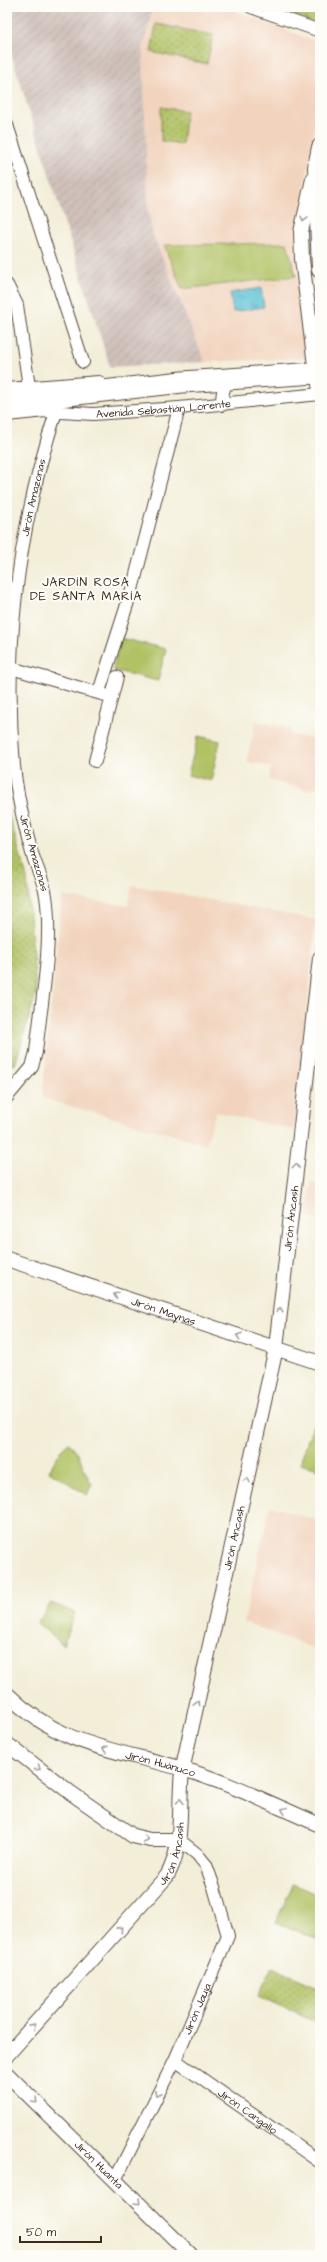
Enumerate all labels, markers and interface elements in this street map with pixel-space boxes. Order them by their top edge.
one-way arrow [301,216,309,222]
street label: Avenida Sebastián Lorente [96,395,232,421]
street label: Jirón Amazonas [17,456,49,537]
district label: JARDÍN ROSA DE SANTA MARÍA [30,574,142,605]
street label: Jirón Amazonas [16,813,52,894]
one-way arrow [292,1163,301,1169]
street label: Jirón Áncash [279,1184,302,1252]
one-way arrow [112,1291,119,1300]
street label: Jirón Maynas [129,1293,198,1329]
one-way arrow [276,1306,285,1313]
one-way arrow [236,1332,243,1341]
one-way arrow [242,1477,250,1484]
street label: Jirón Áncash [219,1504,248,1572]
one-way arrow [193,1700,201,1706]
one-way arrow [101,1745,108,1754]
street label: Jirón Huánuco [124,1747,198,1780]
one-way arrow [34,1763,41,1771]
one-way arrow [176,1798,185,1804]
one-way arrow [281,1806,288,1814]
street label: Jirón Áncash [155,1821,187,1888]
one-way arrow [142,1835,149,1843]
one-way arrow [115,1926,122,1934]
street label: Jirón Jauja [179,1980,215,2037]
one-way arrow [28,2023,35,2030]
street label: Jirón Cangallo [215,2085,281,2138]
one-way arrow [155,2090,163,2098]
one-way arrow [30,2096,38,2104]
street label: Jirón Huanta [71,2137,127,2192]
one-way arrow [133,2197,141,2205]
scale bar [20,2218,101,2244]
text: 50 m [26,2224,57,2241]

